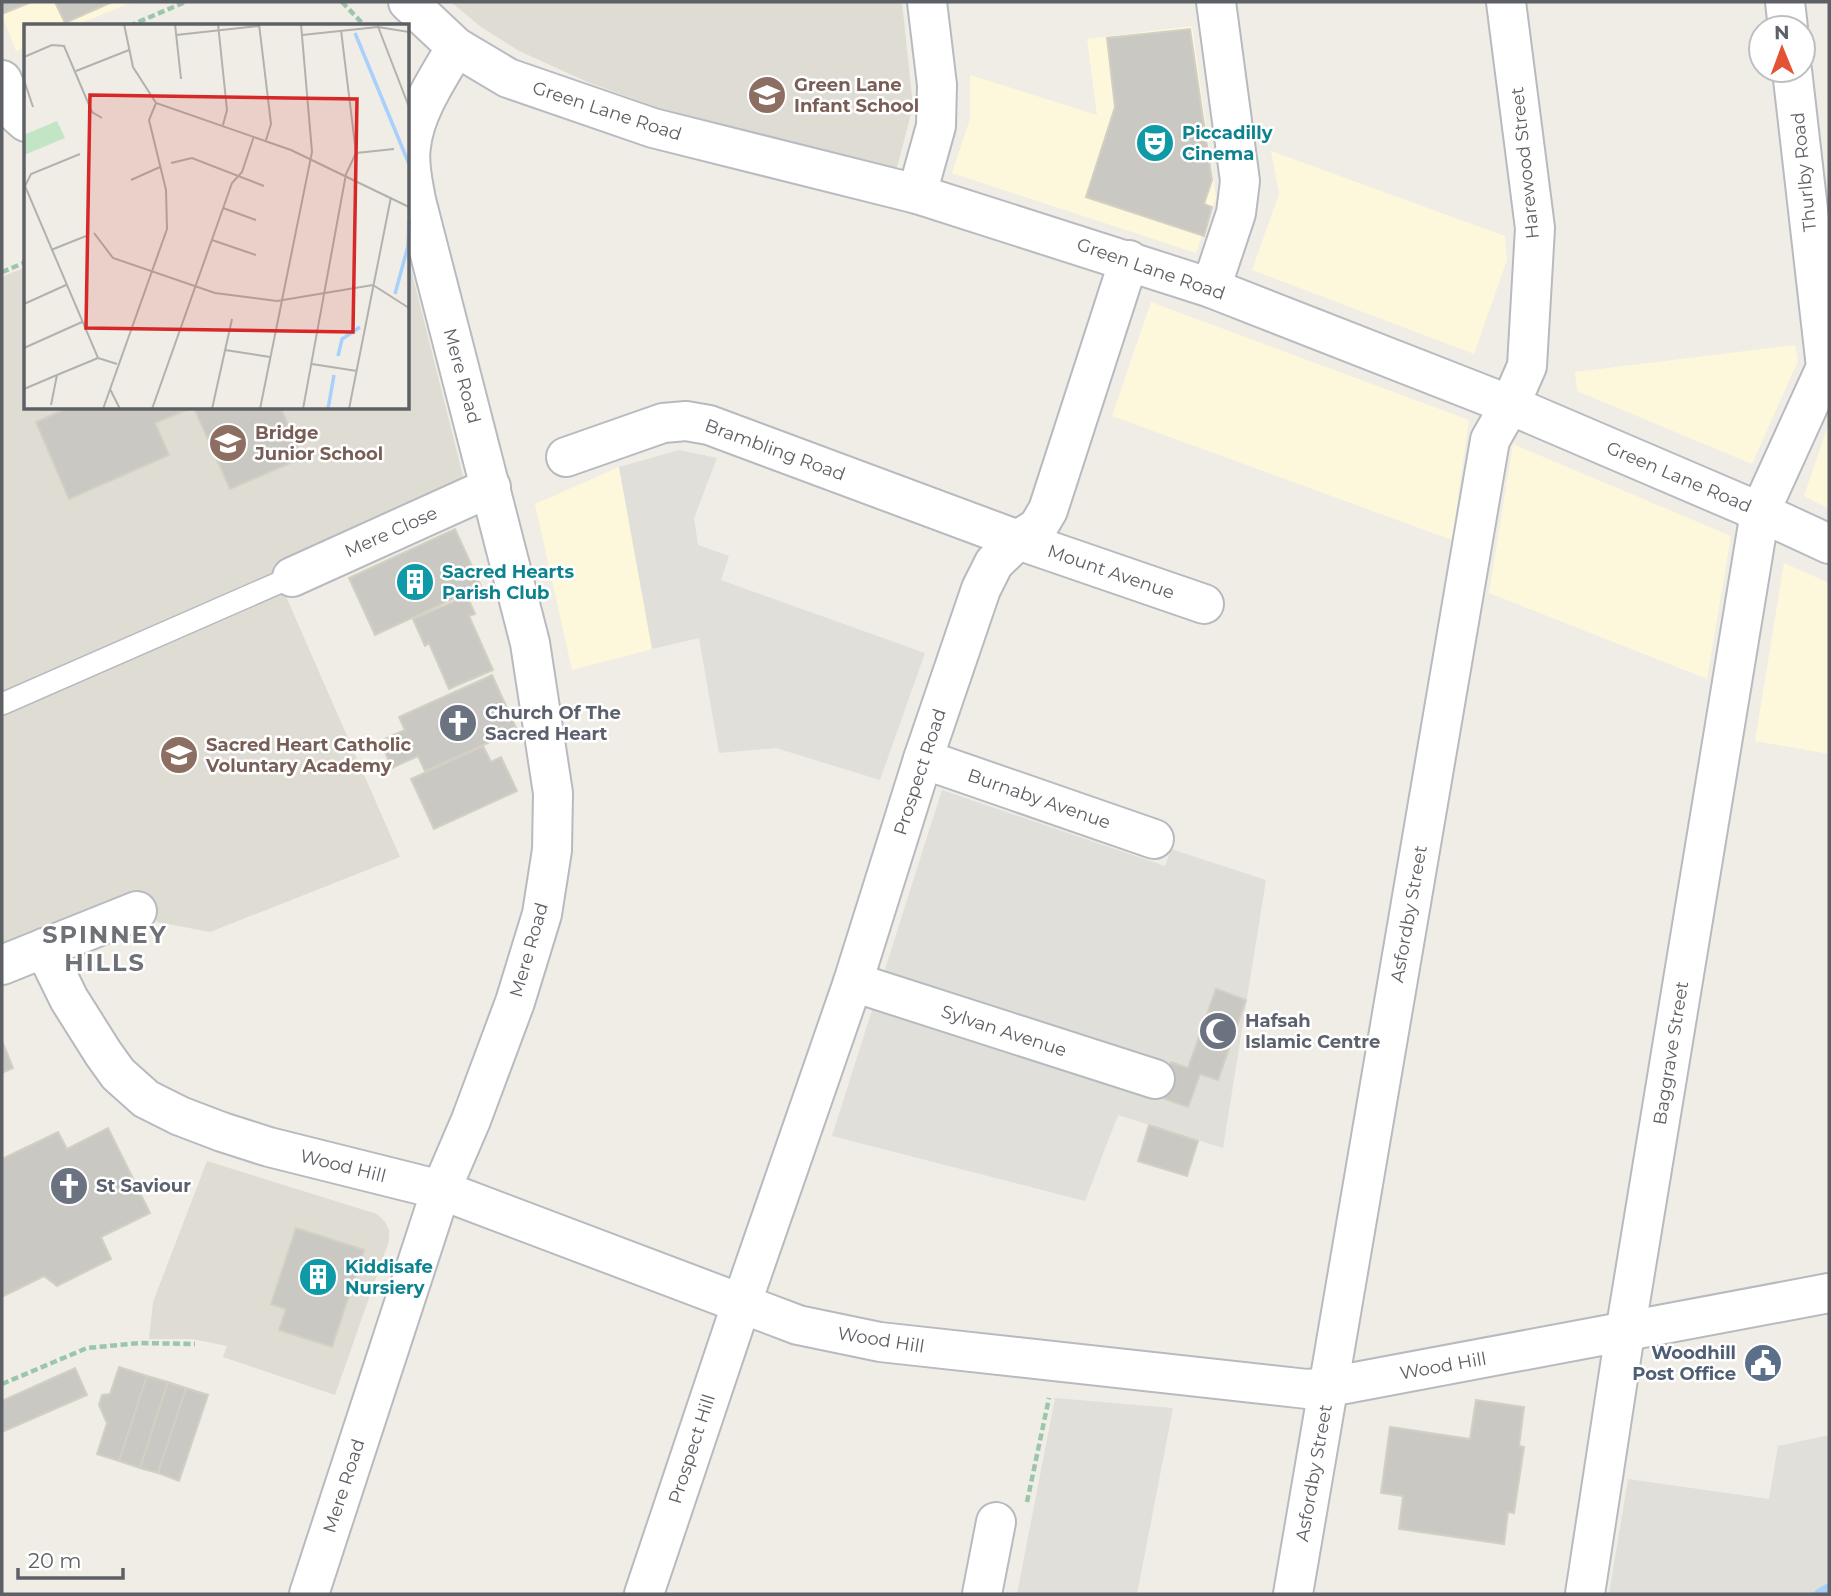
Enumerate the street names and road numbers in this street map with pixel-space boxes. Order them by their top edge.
street label: Green Lane Road [530,77,684,145]
street label: Harewood Street [1506,86,1544,240]
street label: Thurlby Road [1787,111,1821,233]
street label: Green Lane Road [1074,233,1228,305]
street label: Mere Road [439,326,485,426]
street label: Brambling Road [702,414,848,486]
street label: Green Lane Road [1603,436,1755,518]
street label: Mere Close [341,502,441,562]
street label: Mount Avenue [1045,540,1177,604]
street label: Prospect Road [889,706,951,838]
street label: Burnaby Avenue [965,764,1114,834]
street label: Asfordby Street [1386,844,1432,984]
street label: Mere Road [505,900,553,1000]
street label: Baggrave Street [1649,980,1693,1126]
street label: Sylvan Avenue [939,1000,1070,1062]
street label: Wood Hill [298,1145,388,1187]
street label: Wood Hill [836,1322,926,1358]
street label: Wood Hill [1398,1348,1488,1384]
street label: Prospect Hill [664,1391,720,1507]
street label: Asfordby Street [1291,1403,1337,1543]
street label: Mere Road [318,1436,370,1536]

